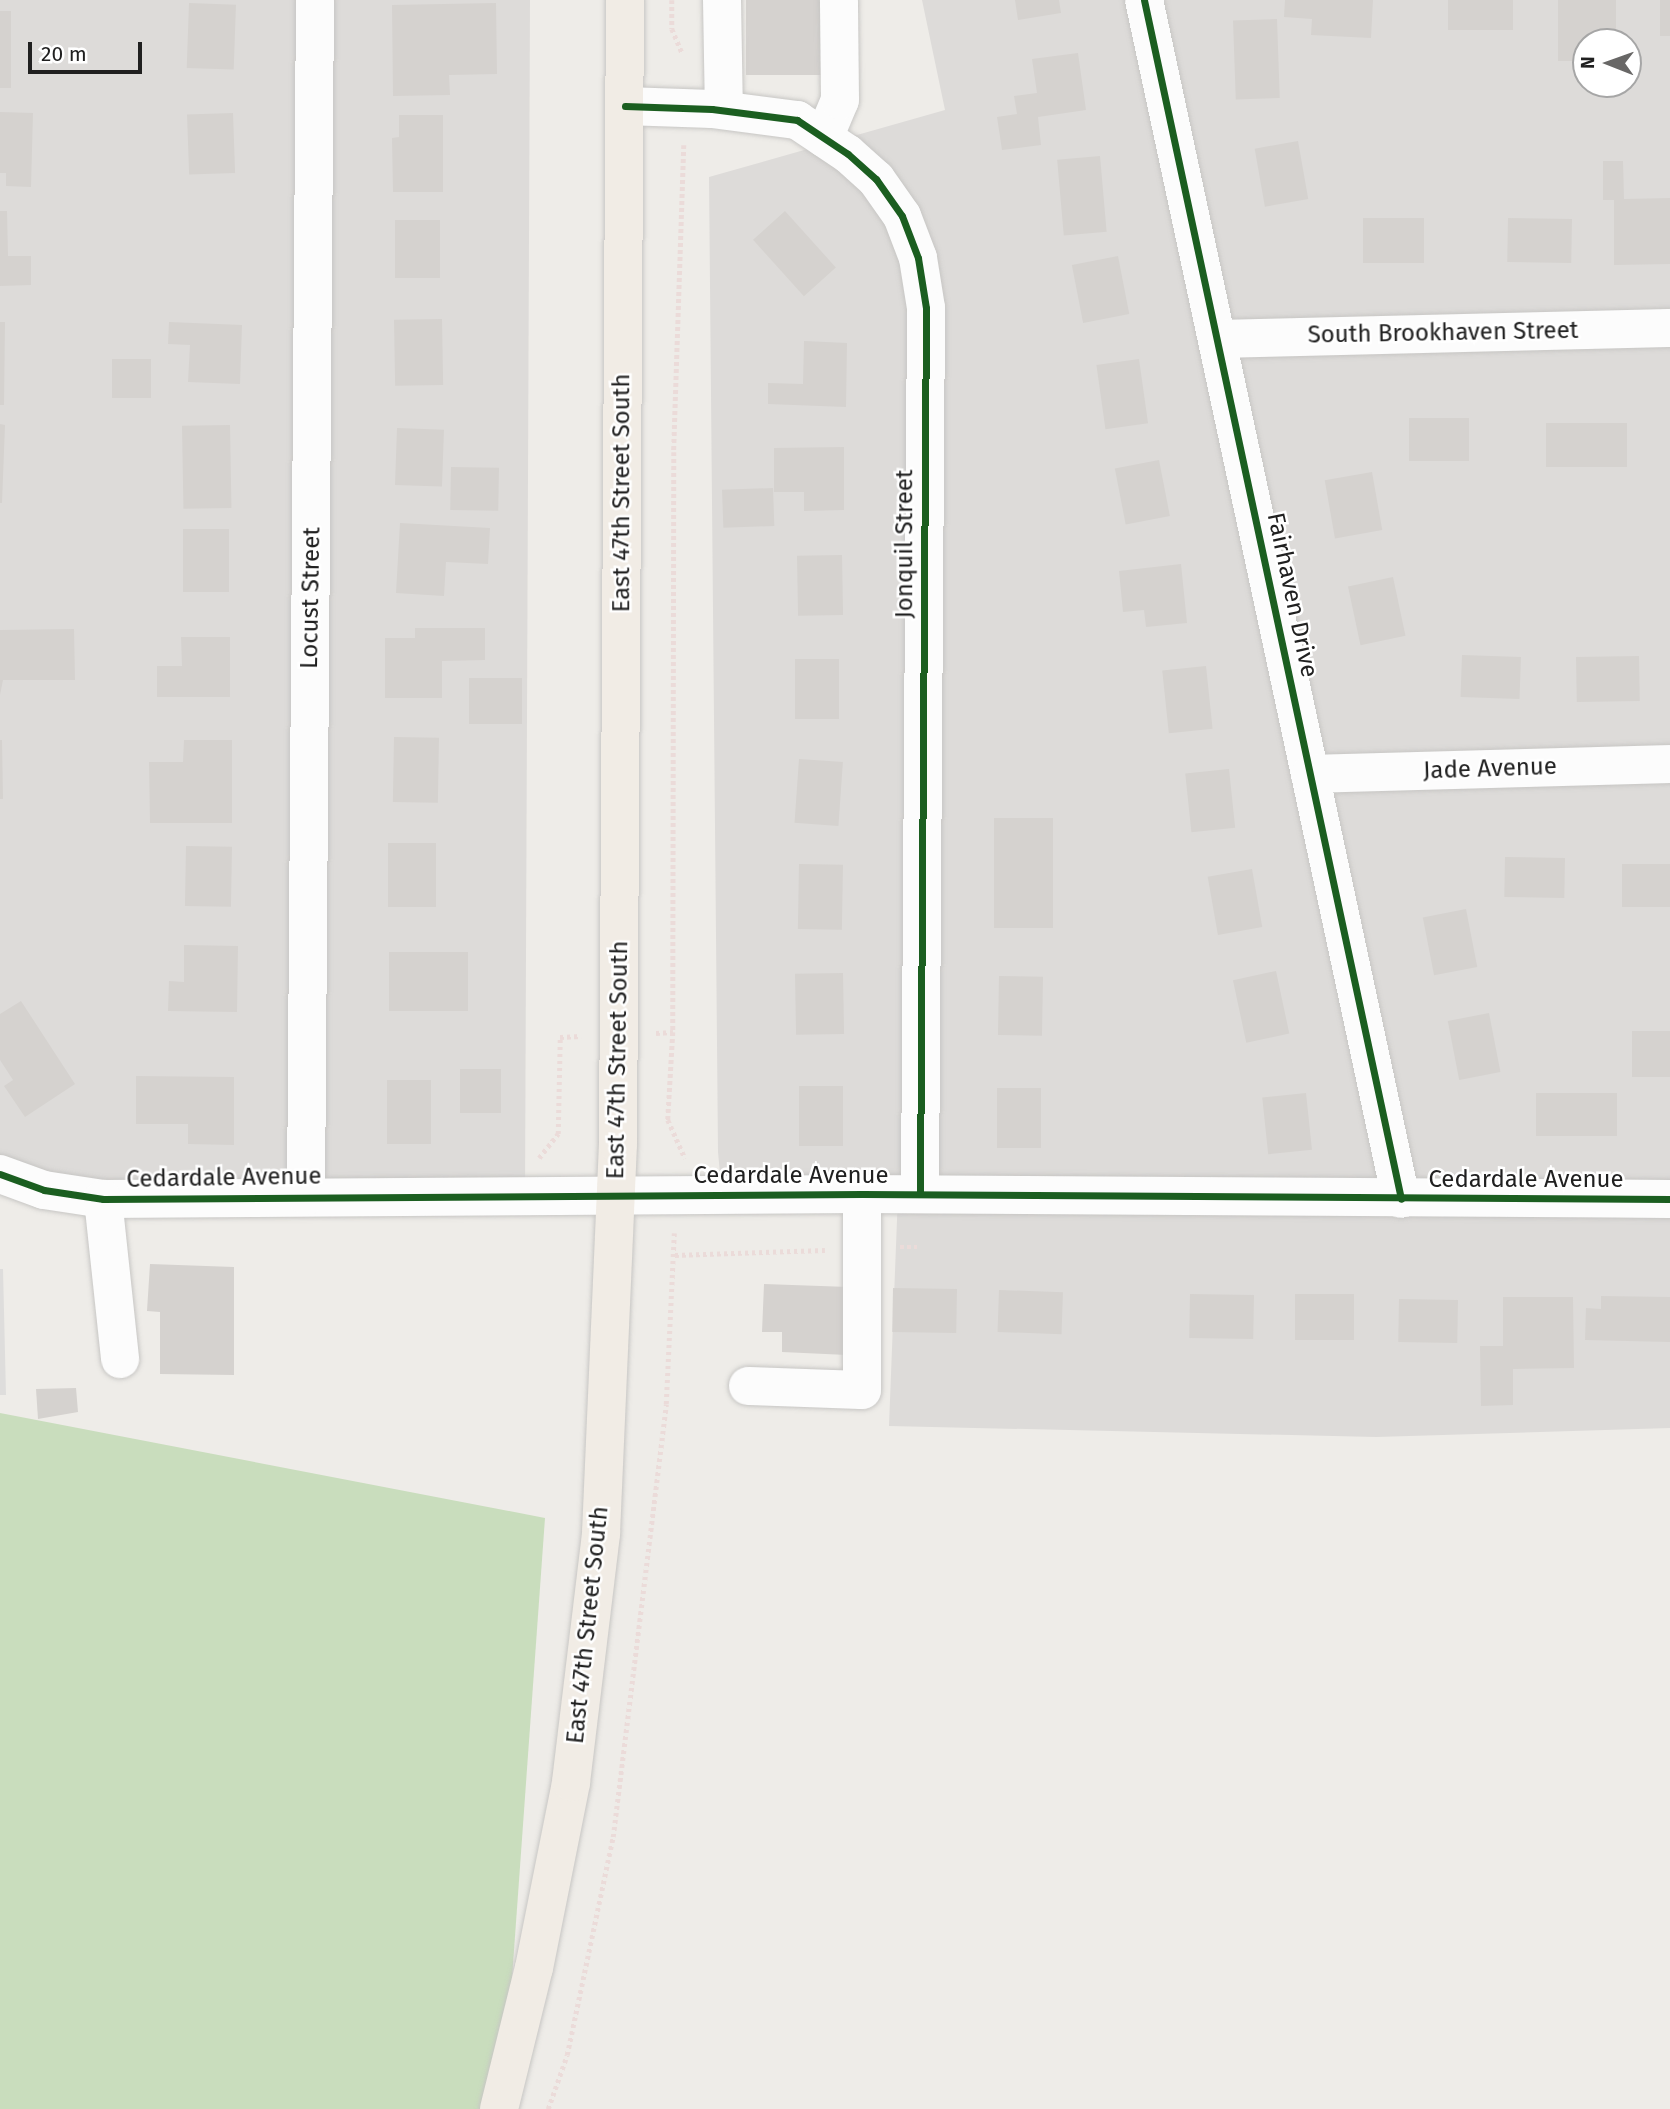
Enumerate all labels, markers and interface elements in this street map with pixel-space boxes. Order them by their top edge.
scale bar [32,28,145,72]
north arrow [1572,28,1642,98]
text: 20 m [41,41,87,67]
text: N [1576,56,1599,69]
street label: South Brookhaven Street [1307,316,1579,350]
street label: East 47th Street South [608,374,636,612]
street label: Jonquil Street [891,470,919,618]
street label: Fairhaven Drive [1260,510,1324,680]
street label: Locust Street [295,527,327,669]
street label: Jade Avenue [1423,752,1557,786]
street label: East 47th Street South [602,940,634,1180]
street label: Cedardale Avenue [126,1162,322,1194]
street label: Cedardale Avenue [693,1162,889,1190]
street label: Cedardale Avenue [1428,1166,1624,1194]
street label: East 47th Street South [561,1505,615,1745]

